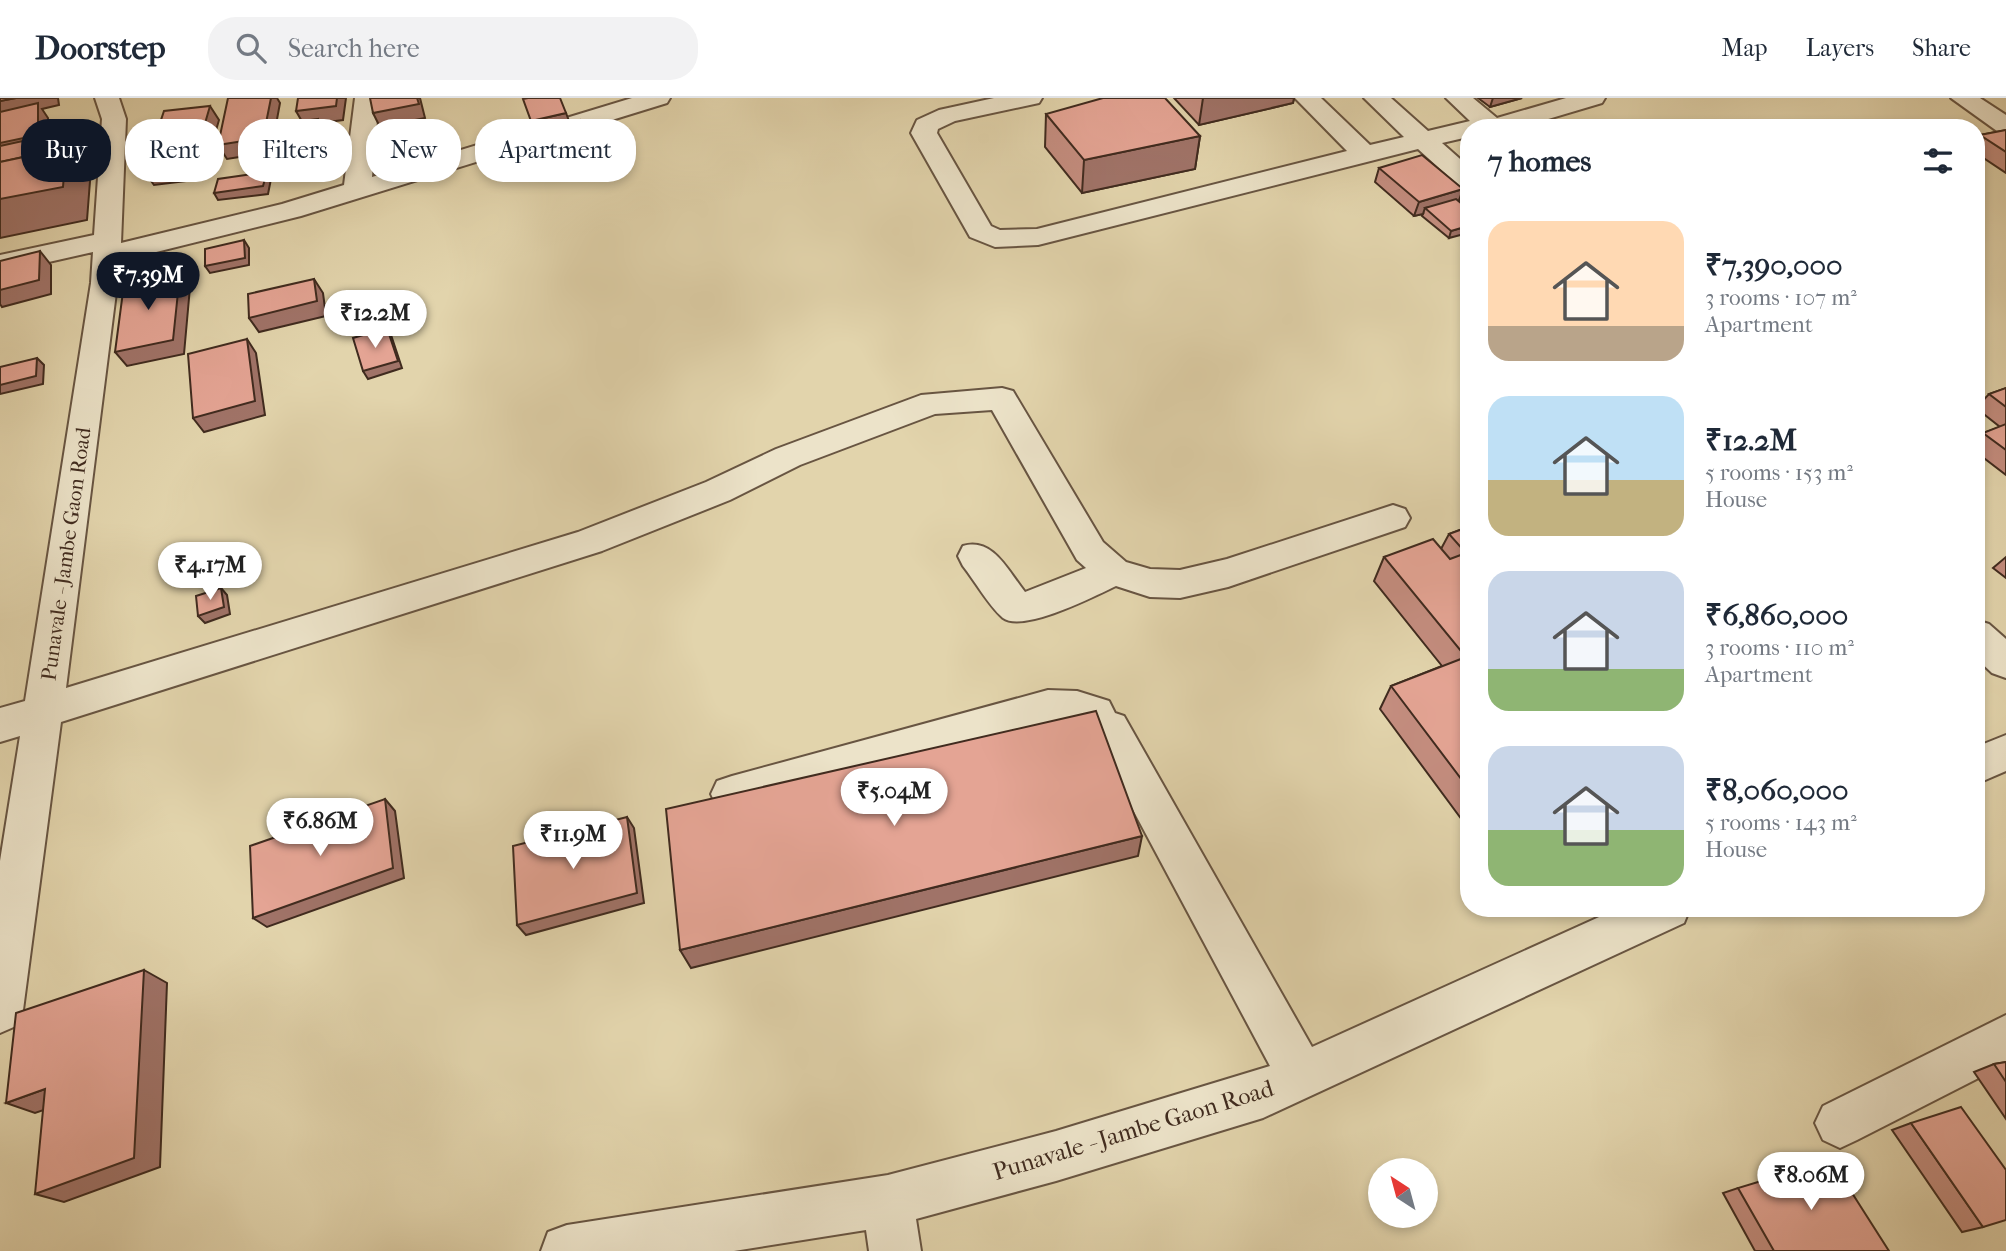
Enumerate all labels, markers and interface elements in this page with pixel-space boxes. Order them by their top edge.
search box [208,17,698,80]
text: Doorstep [35,29,166,68]
icon: search [232,29,270,67]
text: Search here [288,33,420,64]
text: Map [1722,34,1768,62]
text: Layers [1806,34,1874,62]
text: Share [1912,34,1971,62]
chip: Buy [21,119,111,182]
chip: Rent [125,119,224,182]
chip: Filters [238,119,352,182]
chip: New [366,119,461,182]
chip: Apartment [475,119,636,182]
icon: filters [1919,142,1957,180]
text: 7 homes [1488,144,1591,179]
text: ₹7,390,000 [1705,248,1843,283]
icon: home [1544,249,1628,333]
pin: ₹7.39M [91,252,205,312]
text: ₹7.39M [113,261,183,288]
text: 3 rooms · 107 m² [1705,284,1857,311]
pin: ₹12.2M [318,290,432,350]
text: ₹12.2M [340,299,410,326]
text: Apartment [1705,311,1813,338]
text: ₹12.2M [1705,423,1797,458]
icon: home [1544,424,1628,508]
street label: Punavale - Jambe Gaon Road [36,425,96,682]
text: 5 rooms · 153 m² [1705,459,1853,486]
text: House [1705,486,1767,513]
pin: ₹4.17M [153,542,267,602]
text: ₹4.17M [174,551,246,578]
text: ₹6,860,000 [1705,598,1848,633]
icon: home [1544,599,1628,683]
text: 3 rooms · 110 m² [1705,634,1854,661]
text: Apartment [1705,661,1813,688]
pin: ₹5.04M [837,768,951,828]
text: ₹8,060,000 [1705,773,1849,808]
icon: home [1544,774,1628,858]
text: ₹5.04M [857,777,931,804]
pin: ₹6.86M [263,798,377,858]
text: ₹6.86M [282,807,358,834]
text: 5 rooms · 143 m² [1705,809,1857,836]
pin: ₹11.9M [516,812,630,871]
text: ₹11.9M [540,820,606,847]
text: House [1705,836,1767,863]
street label: Punavale - Jambe Gaon Road [989,1074,1278,1186]
pin: ₹8.06M [1754,1152,1868,1212]
north arrow [1368,1158,1438,1228]
map controls [1368,1158,1438,1228]
text: ₹8.06M [1773,1161,1849,1188]

